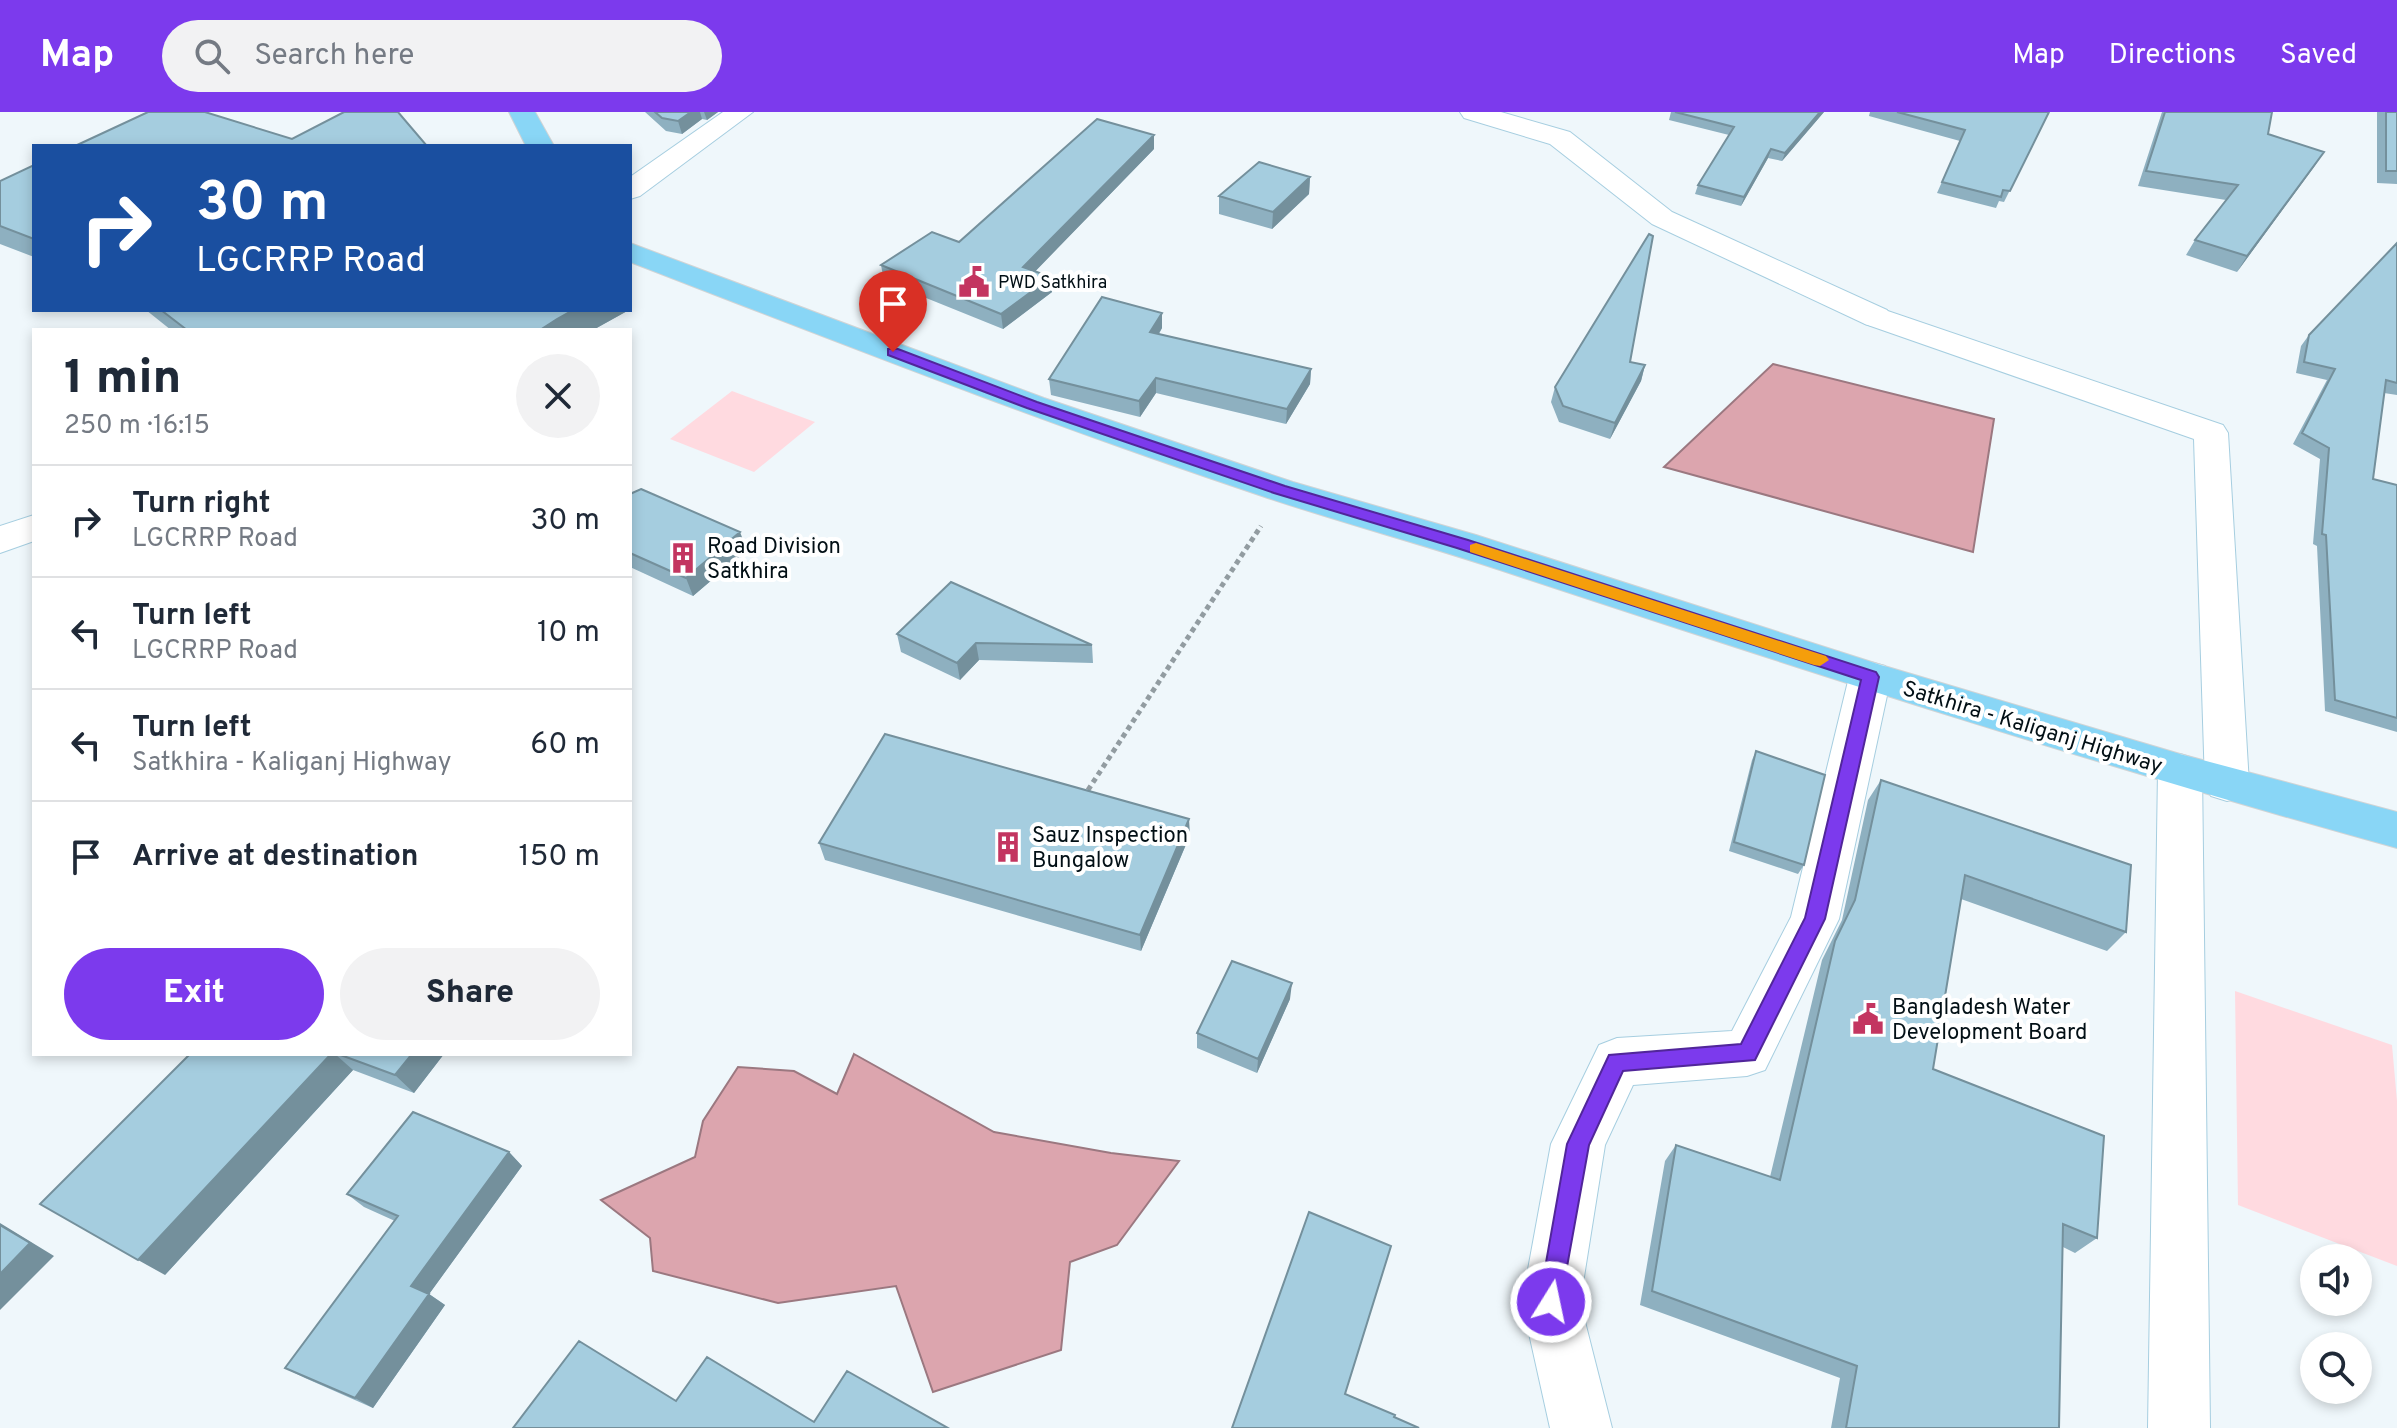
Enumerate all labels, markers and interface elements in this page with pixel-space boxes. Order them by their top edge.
search box [162,20,722,92]
text: Map [40,32,114,81]
icon: search [190,34,234,78]
text: Search here [254,38,414,75]
text: Map [2012,38,2065,74]
text: Directions [2109,38,2236,74]
text: Saved [2280,38,2357,74]
text: 30 m [196,170,329,240]
icon: right [64,176,168,280]
text: LGCRRP Road [196,239,426,285]
public building icon: PWD Satkhira [957,265,991,299]
pin [859,270,927,352]
place label: PWD Satkhira [998,272,1107,295]
icon: arrive [871,282,915,326]
text: 1 min [64,350,181,410]
button: close [516,354,600,438]
text: 250 m · 16:15 [64,410,210,443]
text: Turn right [132,486,270,523]
icon: right [64,499,108,543]
text: 30 m [531,503,600,540]
text: LGCRRP Road [132,523,298,556]
place label: Road Division Satkhira [707,534,841,586]
building icon: Road Division Satkhira [666,541,700,575]
text: Turn left [132,598,252,635]
icon: left [64,611,108,655]
text: 10 m [537,615,600,652]
text: LGCRRP Road [132,635,298,668]
street label: Satkhira - Kaliganj Highway [1899,676,2165,781]
text: Turn left [132,710,252,747]
icon: left [64,723,108,767]
text: 60 m [530,727,600,764]
text: Satkhira - Kaliganj Highway [132,747,451,780]
place label: Sauz Inspection Bungalow [1032,823,1188,875]
building icon: Sauz Inspection Bungalow [991,830,1025,864]
icon: arrive [64,835,108,879]
text: Arrive at destination [132,839,418,876]
text: 150 m [519,839,600,876]
button: Exit [64,948,324,1040]
button: Share [340,948,600,1040]
place label: Bangladesh Water Development Board [1892,995,2087,1047]
public building icon: Bangladesh Water Development Board [1851,1002,1885,1036]
map controls [2300,1244,2372,1404]
button: sound [2300,1244,2372,1316]
position arrow [1509,1260,1593,1344]
button: search [2300,1332,2372,1404]

